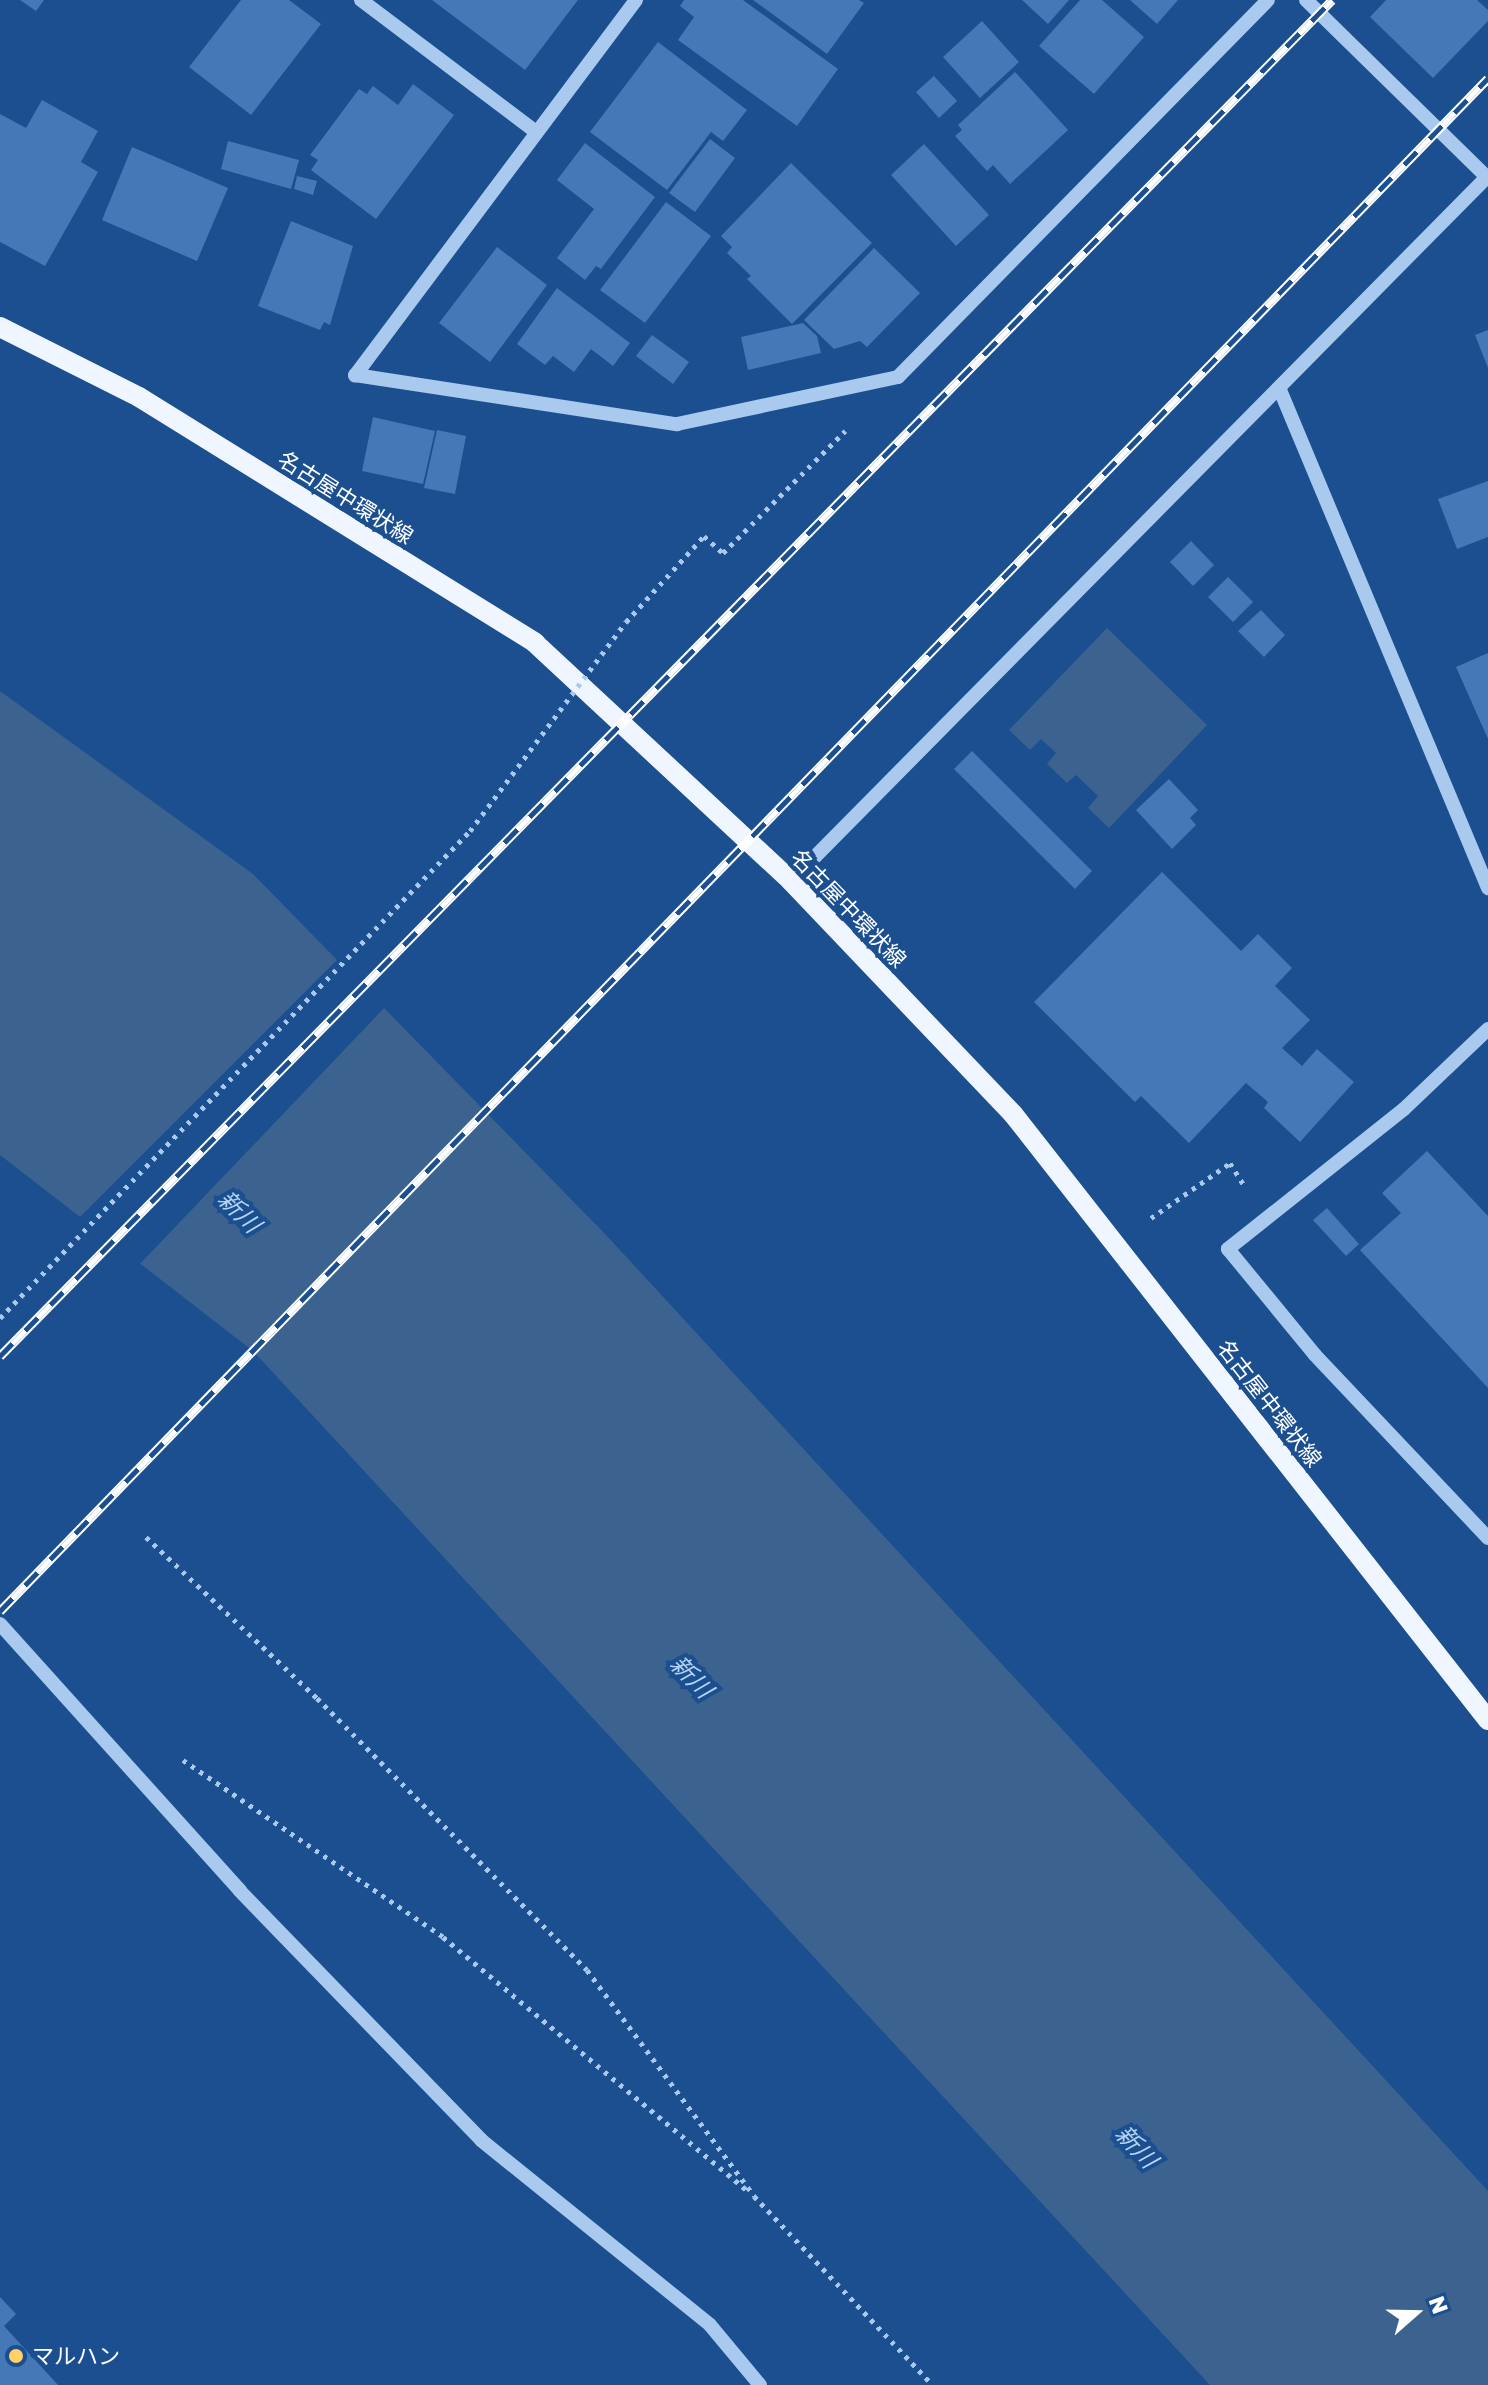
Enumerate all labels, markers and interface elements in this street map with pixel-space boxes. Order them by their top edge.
street label: 名古屋中環状線 [274,445,418,549]
street label: 名古屋中環状線 [786,843,912,973]
water label: 新川 [213,1184,267,1238]
street label: 名古屋中環状線 [1212,1334,1328,1472]
water label: 新川 [665,1649,719,1703]
water label: 新川 [1110,2119,1164,2173]
north arrow [1376,2273,1456,2353]
text: N [1423,2292,1455,2317]
place label: マルハン [32,2343,120,2369]
marker: マルハン [7,2347,25,2365]

